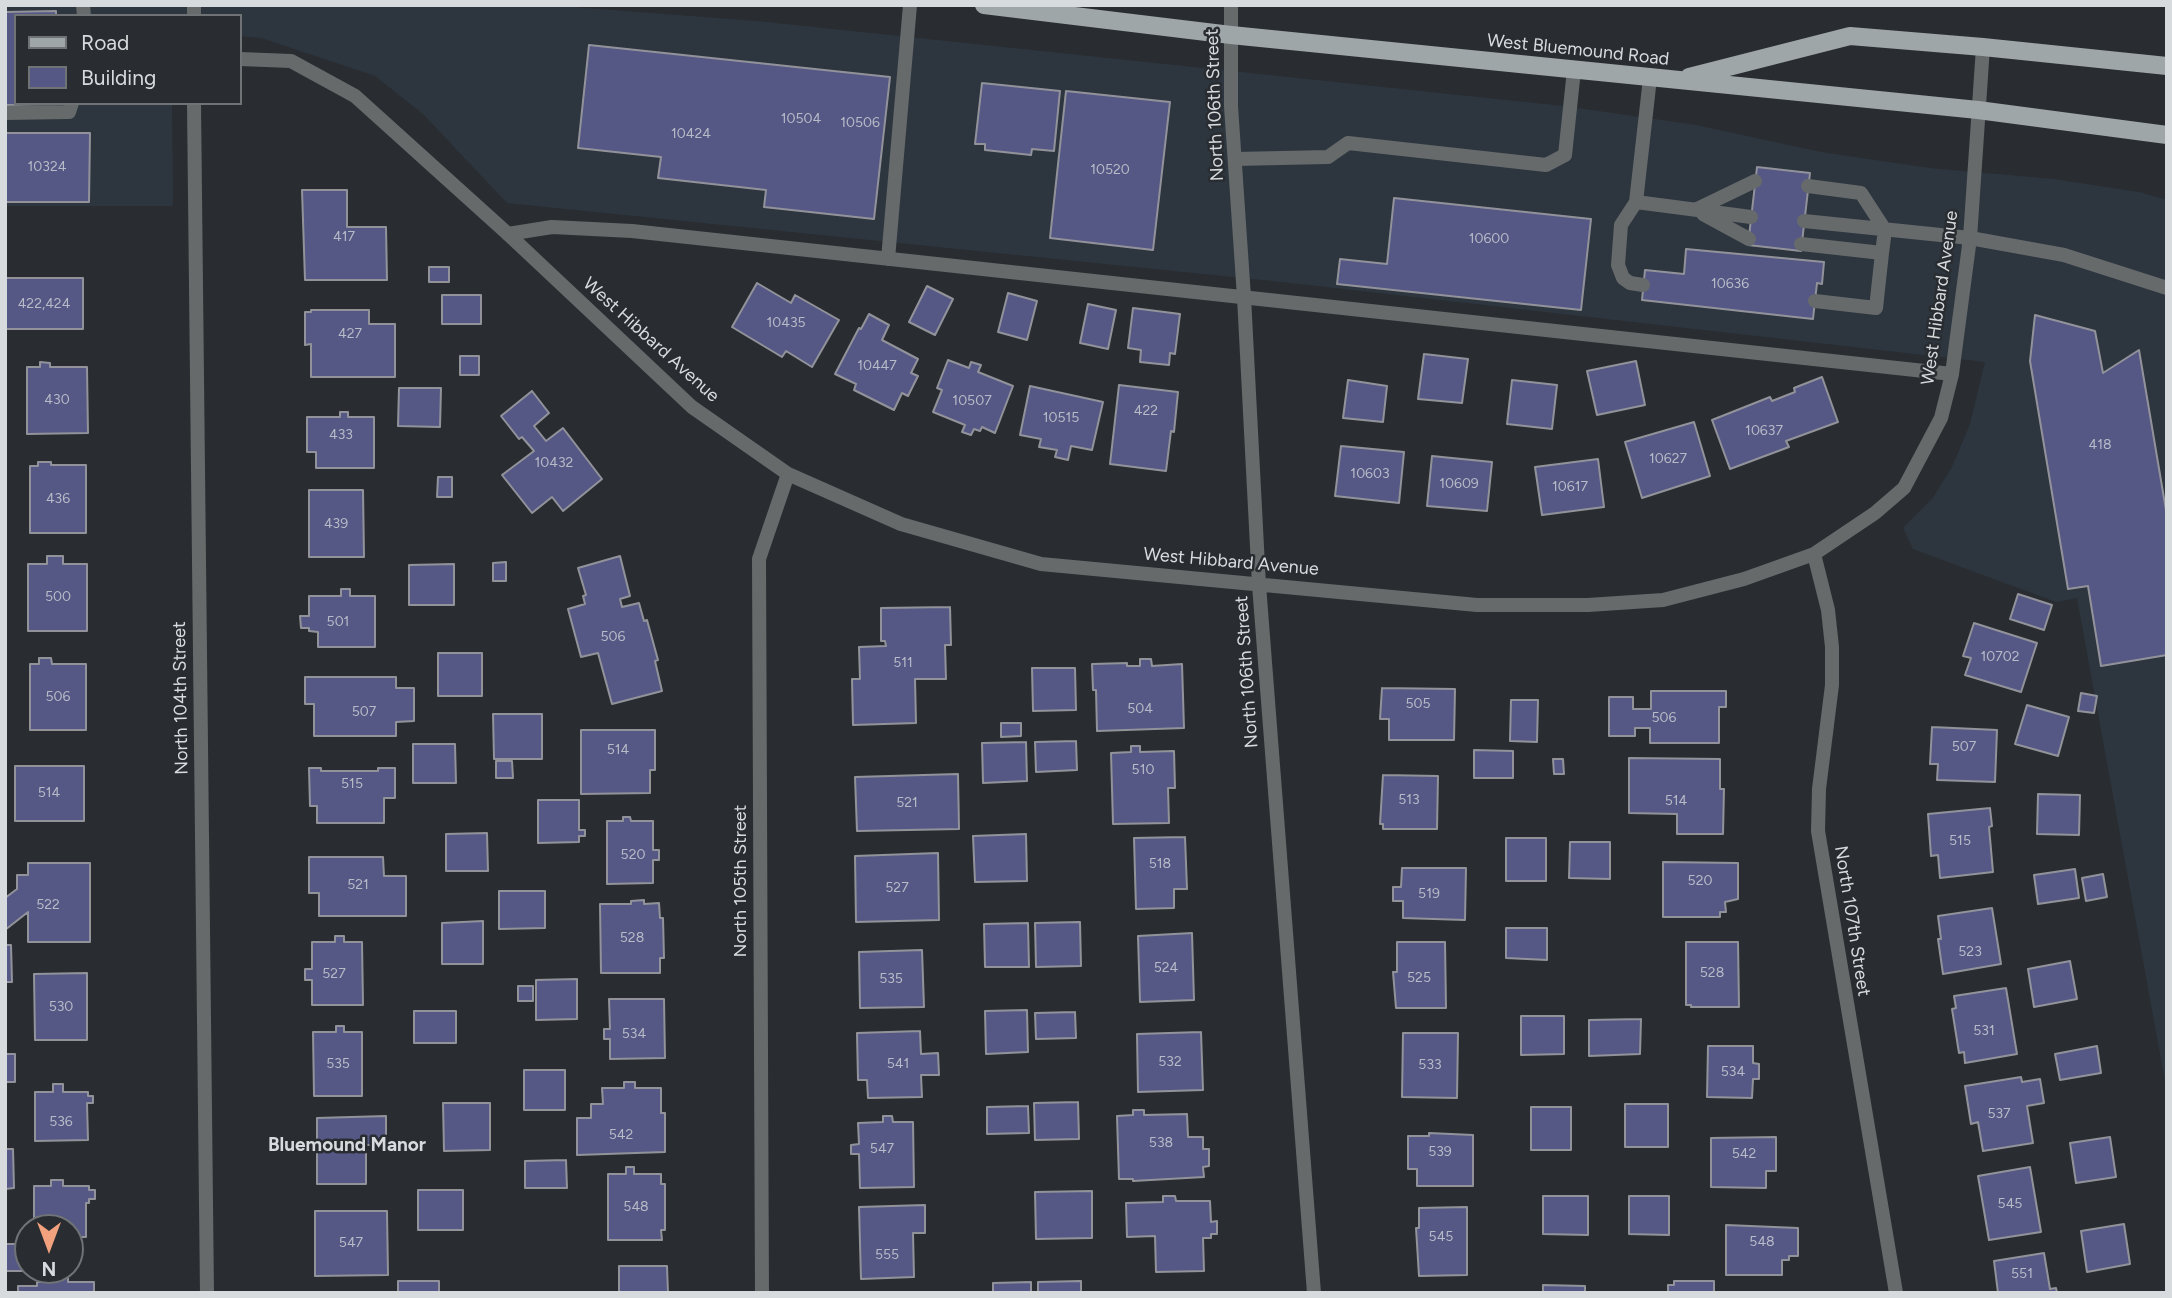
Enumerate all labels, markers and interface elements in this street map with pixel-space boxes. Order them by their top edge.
legend [14,14,242,105]
street label: North 106th Street [1202,28,1228,182]
text: Road [81,30,129,55]
street label: West Bluemound Road [1486,30,1670,70]
text: Building [81,65,156,90]
house number: 10504 [781,111,821,127]
house number: 10506 [840,115,880,131]
house number: 10424 [671,126,711,142]
house number: 10324 [28,159,66,175]
house number: 10520 [1090,162,1130,178]
street label: West Hibbard Avenue [1917,209,1963,387]
house number: 417 [333,229,355,245]
house number: 10600 [1469,231,1509,247]
street label: West Hibbard Avenue [578,273,724,407]
house number: 10636 [1711,276,1749,292]
house number: 422,424 [18,296,70,312]
house number: 10435 [766,315,806,331]
house number: 427 [338,326,362,342]
house number: 10447 [857,358,897,374]
house number: 430 [44,392,70,408]
house number: 10507 [952,393,992,409]
house number: 422 [1134,403,1158,419]
house number: 10515 [1043,410,1079,426]
house number: 10637 [1745,423,1783,439]
house number: 433 [329,427,353,443]
house number: 418 [2088,437,2112,453]
house number: 10627 [1649,451,1687,467]
house number: 10432 [535,455,573,471]
house number: 10603 [1350,466,1390,482]
house number: 10609 [1439,476,1479,492]
house number: 10617 [1552,479,1588,495]
house number: 436 [46,491,70,507]
house number: 439 [324,516,348,532]
street label: West Hibbard Avenue [1142,544,1320,580]
house number: 500 [45,589,71,605]
street label: North 106th Street [1231,595,1263,749]
house number: 501 [327,614,349,630]
street label: North 104th Street [169,621,193,775]
house number: 506 [601,629,625,645]
house number: 10702 [1980,649,2020,665]
house number: 511 [893,655,913,671]
house number: 506 [46,689,70,705]
house number: 505 [1405,696,1431,712]
house number: 504 [1127,701,1153,717]
house number: 507 [352,704,376,720]
house number: 506 [1652,710,1676,726]
house number: 507 [1952,739,1976,755]
house number: 514 [607,742,629,758]
house number: 510 [1132,762,1154,778]
house number: 515 [341,776,363,792]
house number: 514 [38,785,60,801]
house number: 513 [1398,792,1420,808]
house number: 514 [1665,793,1687,809]
house number: 521 [896,795,918,811]
street label: North 105th Street [730,805,752,957]
house number: 515 [1949,833,1971,849]
street label: North 107th Street [1829,844,1875,998]
house number: 520 [621,847,645,863]
house number: 518 [1149,856,1171,872]
house number: 520 [1688,873,1712,889]
house number: 521 [347,877,369,893]
house number: 527 [885,880,909,896]
house number: 519 [1418,886,1440,902]
house number: 522 [36,897,60,913]
house number: 528 [620,930,644,946]
house number: 523 [1958,944,1982,960]
house number: 524 [1154,960,1178,976]
house number: 528 [1700,965,1724,981]
house number: 527 [322,966,346,982]
house number: 525 [1407,970,1431,986]
house number: 535 [879,971,903,987]
house number: 530 [49,999,73,1015]
house number: 531 [1973,1023,1995,1039]
house number: 534 [622,1026,646,1042]
house number: 532 [1158,1054,1182,1070]
house number: 535 [326,1056,350,1072]
house number: 541 [887,1056,909,1072]
house number: 533 [1418,1057,1442,1073]
house number: 534 [1721,1064,1745,1080]
house number: 537 [1987,1106,2011,1122]
house number: 536 [49,1114,73,1130]
house number: 542 [609,1127,633,1143]
district label: Bluemound Manor [268,1134,426,1156]
house number: 538 [1149,1135,1173,1151]
house number: 547 [870,1141,894,1157]
house number: 539 [1428,1144,1452,1160]
house number: 542 [1732,1146,1756,1162]
house number: 545 [1998,1196,2022,1212]
house number: 548 [623,1199,649,1215]
north arrow [14,1214,84,1284]
house number: 545 [1429,1229,1453,1245]
house number: 548 [1749,1234,1775,1250]
house number: 547 [339,1235,363,1251]
house number: 555 [875,1247,899,1263]
text: N [42,1257,56,1280]
house number: 551 [2011,1266,2033,1282]

